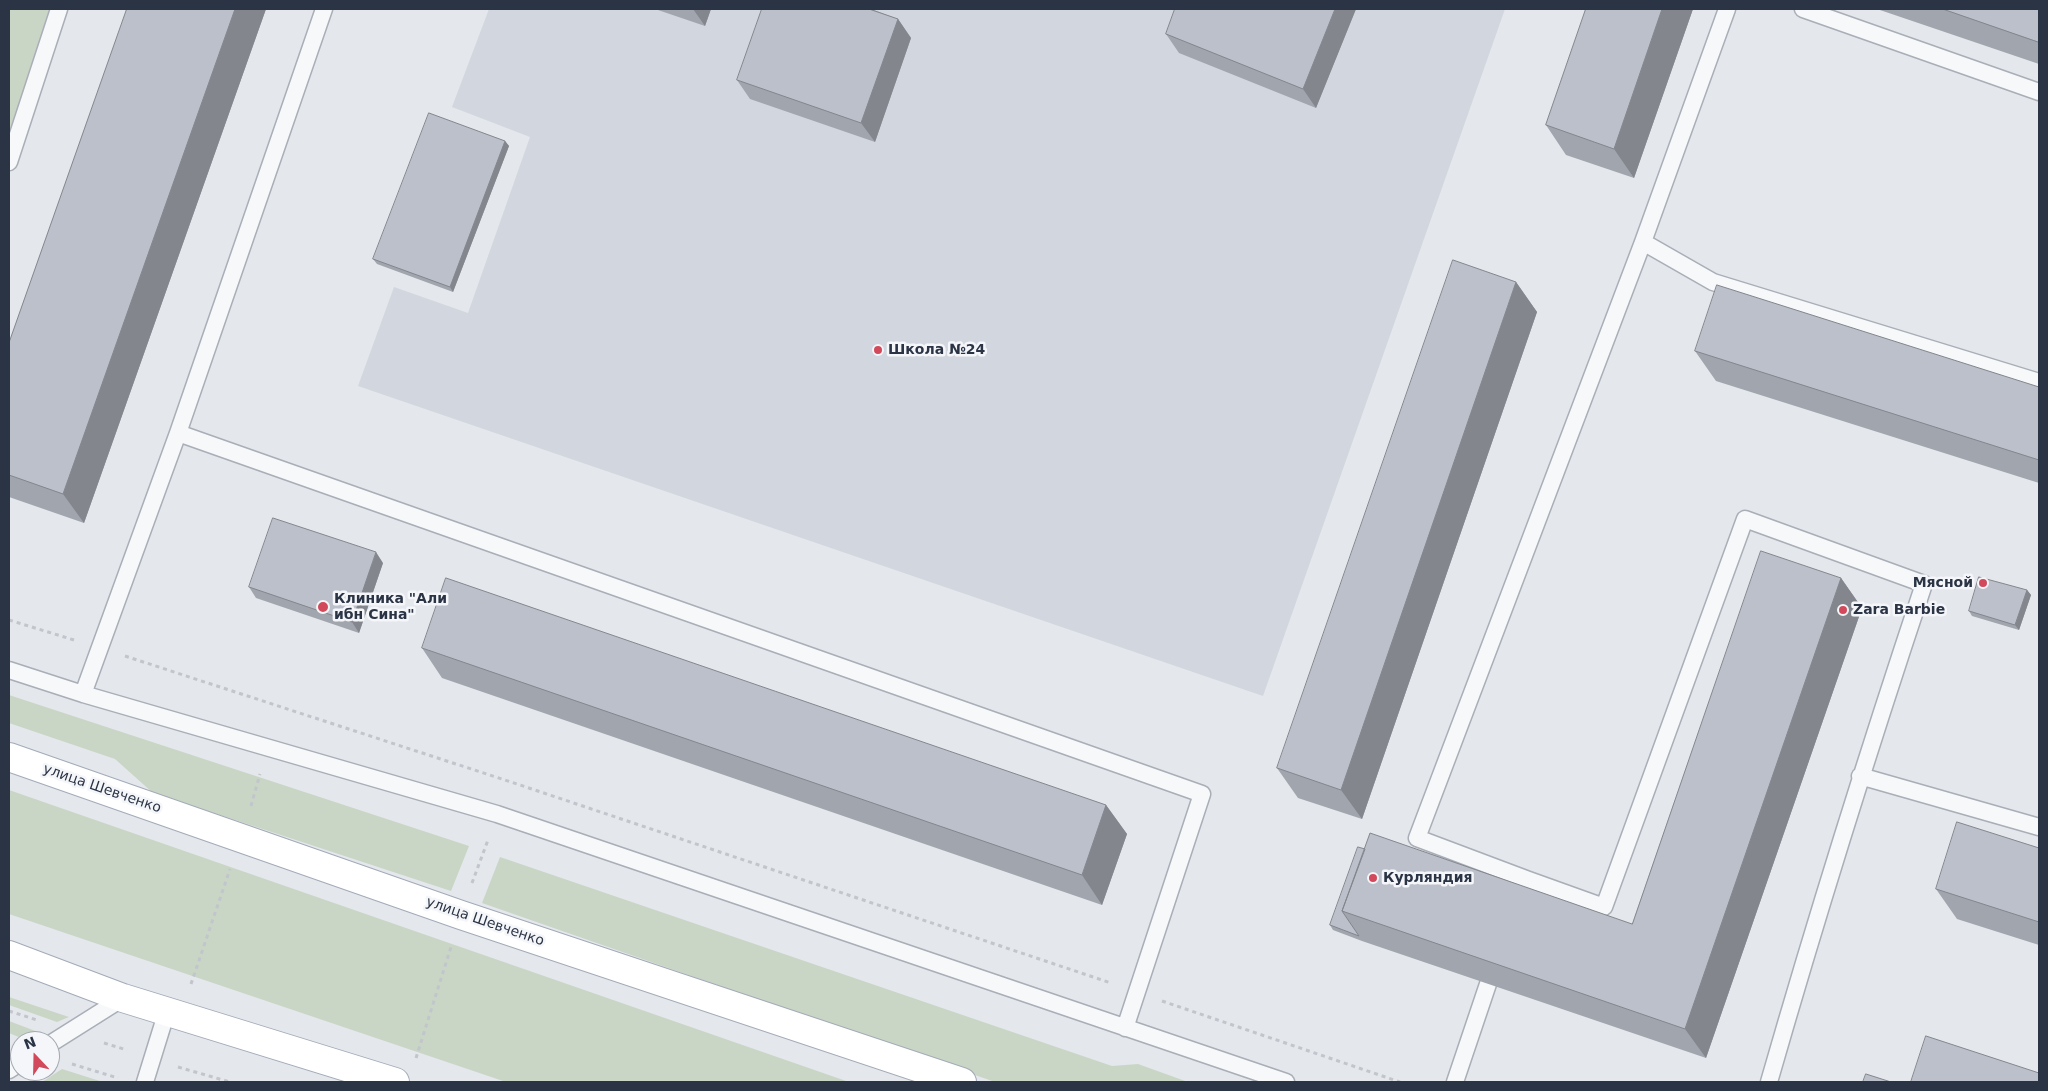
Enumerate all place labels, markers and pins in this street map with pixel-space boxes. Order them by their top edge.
place label: Школа №24 [888,342,985,358]
marker: Школа №24 [872,344,884,356]
place label: Мясной [1913,575,1973,591]
marker: Мясной [1977,577,1989,589]
place label: Клиника "Али ибн Сина" [334,591,447,624]
marker: Клиника "Али ибн Сина" [316,600,330,614]
place label: Zara Barbie [1853,602,1945,618]
marker: Zara Barbie [1837,604,1849,616]
place label: Курляндия [1383,870,1473,886]
marker: Курляндия [1367,872,1379,884]

